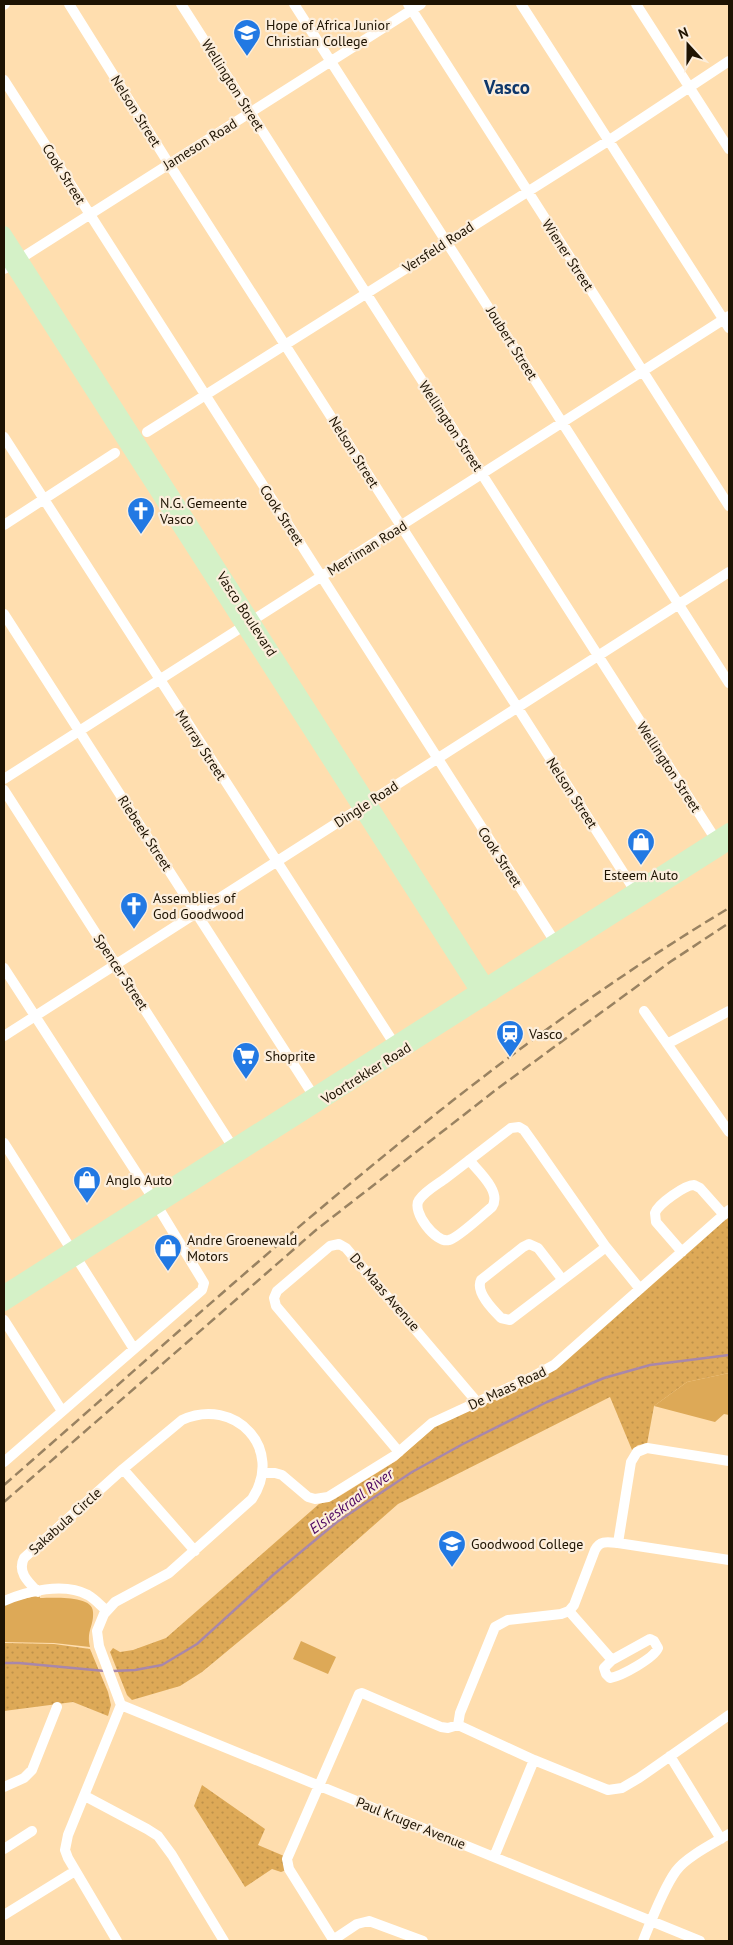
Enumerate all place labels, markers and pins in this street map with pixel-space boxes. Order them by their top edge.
place label: Hope of Africa Junior Christian College [266,16,390,50]
school or university icon: Hope of Africa Junior Christian College [232,18,262,57]
place label: N.G. Gemeente Vasco [159,494,247,528]
church icon: N.G. Gemeente Vasco [126,496,156,535]
shop icon: Esteem Auto [626,827,656,866]
place label: Esteem Auto [604,866,678,884]
place label: Assemblies of God Goodwood [153,889,244,923]
church icon: Assemblies of God Goodwood [119,891,149,930]
station icon: Vasco [495,1019,525,1058]
place label: Vasco [528,1025,563,1043]
supermarket icon: Shoprite [231,1041,261,1080]
place label: Shoprite [265,1047,315,1065]
shop icon: Anglo Auto [72,1165,102,1204]
place label: Anglo Auto [106,1171,172,1189]
place label: Andre Groenewald Motors [187,1231,297,1265]
shop icon: Andre Groenewald Motors [153,1233,183,1272]
school or university icon: Goodwood College [437,1529,467,1568]
place label: Goodwood College [471,1535,583,1553]

